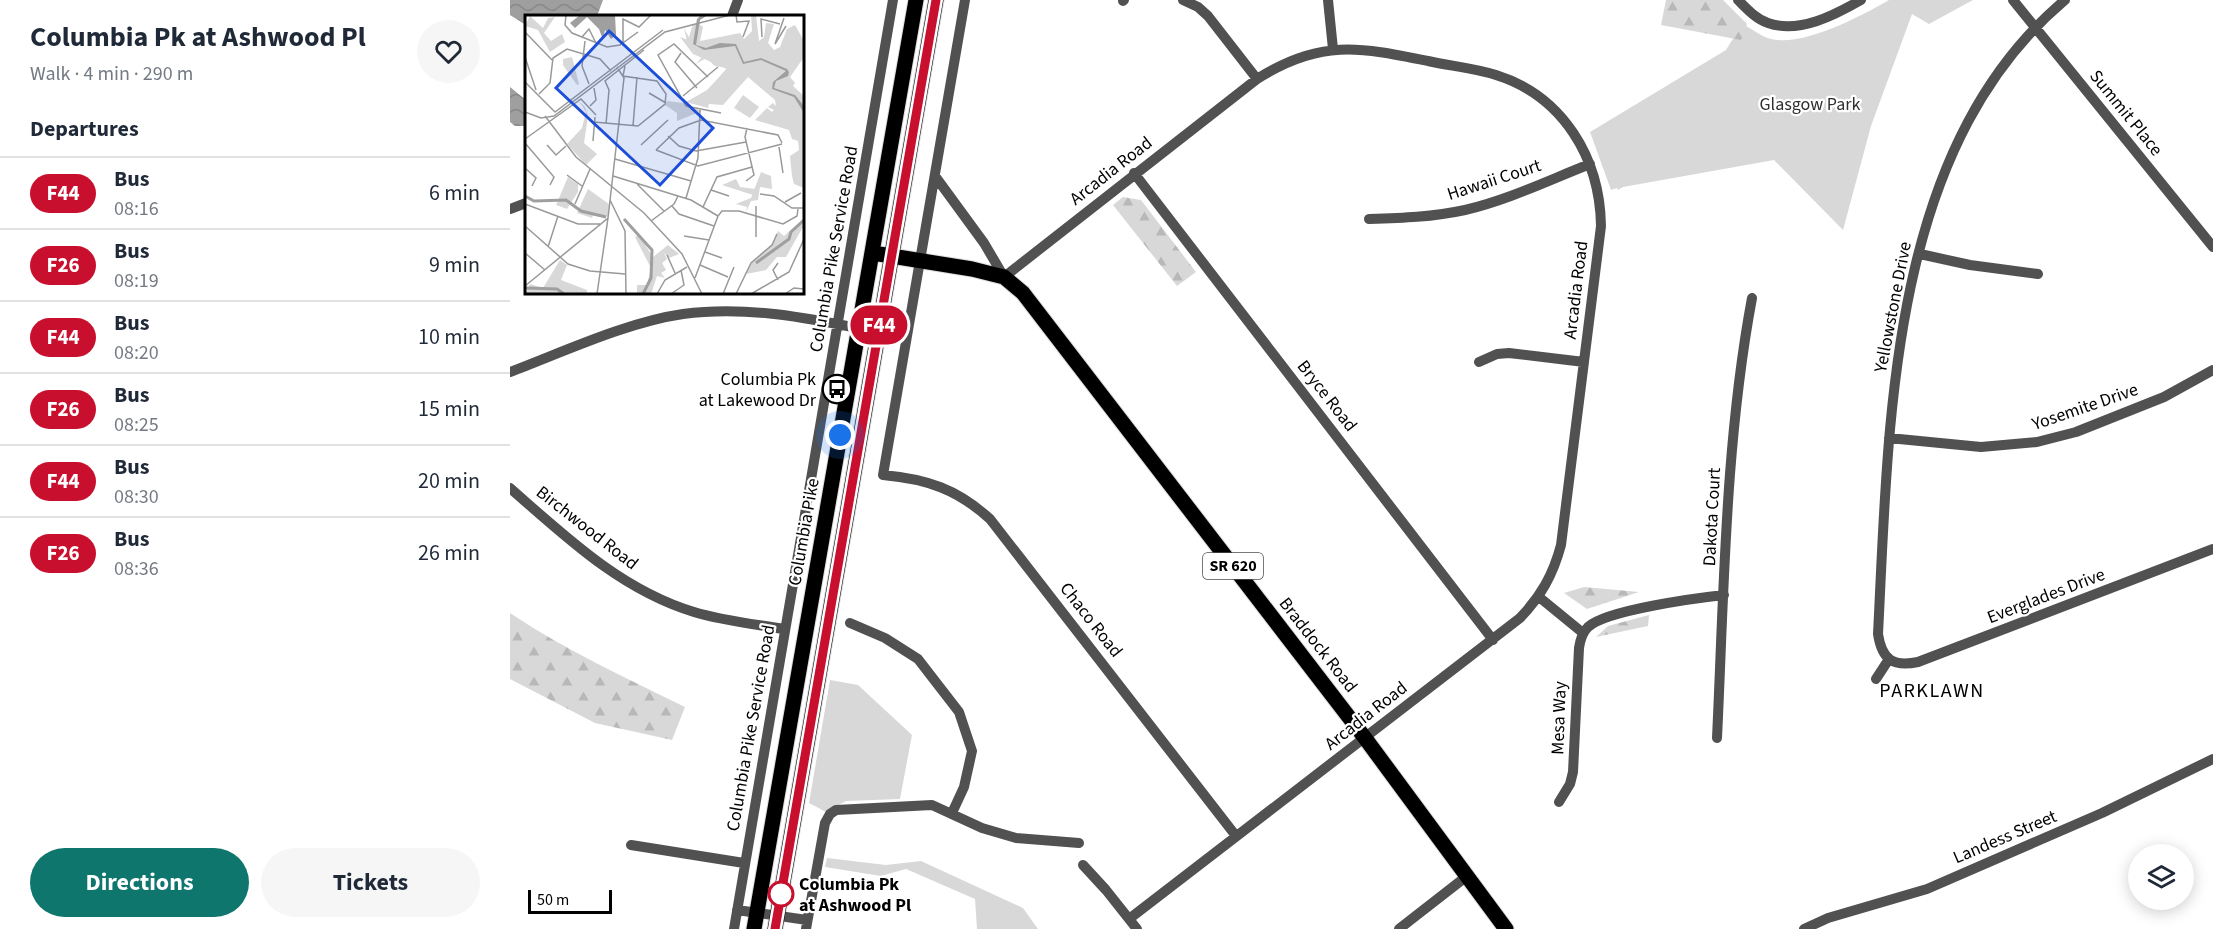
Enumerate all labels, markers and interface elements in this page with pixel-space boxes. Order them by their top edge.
inset map [525,15,804,294]
text: Columbia Pk at Ashwood Pl [30,17,366,57]
button: heart [417,20,480,83]
text: Walk · 4 min · 290 m [30,60,193,88]
street label: Summit Place [2084,65,2168,161]
park label: Glasgow Park [1759,92,1861,117]
text: Departures [30,113,139,145]
street label: Arcadia Road [1064,131,1158,211]
street label: Columbia Pike Service Road [804,144,864,354]
street label: Hawaii Court [1444,153,1544,207]
text: Bus [114,163,150,195]
text: 6 min [429,177,480,209]
text: F44 [46,178,80,208]
text: 08:16 [114,195,159,223]
text: Bus [114,235,150,267]
street label: Yellowstone Drive [1868,239,1918,376]
street label: Arcadia Road [1558,240,1594,340]
text: 9 min [429,249,480,281]
text: F26 [46,250,80,280]
text: 08:19 [114,267,159,295]
line badge: F44 [844,306,914,344]
text: Bus [114,307,150,339]
text: F44 [862,310,896,340]
text: 10 min [418,321,480,353]
text: F44 [46,322,80,352]
text: 08:20 [114,339,159,367]
street label: Bryce Road [1291,355,1363,437]
place label: Columbia Pk at Lakewood Dr [699,367,817,413]
bus stop icon: Columbia Pk at Lakewood Dr [821,373,853,405]
street label: Yosemite Drive [2028,377,2141,437]
text: Bus [114,379,150,411]
text: 15 min [418,393,480,425]
text: F26 [46,394,80,424]
text: 08:25 [114,411,159,439]
your location [825,420,855,450]
text: Bus [114,451,150,483]
text: 20 min [418,465,480,497]
text: F44 [46,466,80,496]
street label: Dakota Court [1697,467,1727,567]
street label: Columbia Pike [782,476,826,588]
street label: Birchwood Road [531,480,643,576]
text: 08:30 [114,483,159,511]
text: Bus [114,523,150,555]
text: 26 min [418,537,480,569]
text: F26 [46,538,80,568]
road number: SR 620 [1203,553,1263,579]
text: 08:36 [114,555,159,583]
street label: Everglades Drive [1983,562,2109,630]
street label: Chaco Road [1054,577,1128,663]
street label: Braddock Road [1273,592,1363,698]
street label: Columbia Pike Service Road [721,623,781,833]
street label: Arcadia Road [1319,676,1413,756]
district label: PARKLAWN [1879,677,1985,705]
street label: Mesa Way [1545,680,1573,755]
street label: Landess Street [1949,804,2061,870]
map controls [2128,844,2194,910]
button: layers [2128,844,2194,910]
button: Directions [30,848,249,917]
button: Tickets [261,848,480,917]
place label: Columbia Pk at Ashwood Pl [799,872,911,918]
marker: Columbia Pk at Ashwood Pl [768,881,794,907]
scale bar [528,887,612,914]
text: 50 m [537,889,569,911]

